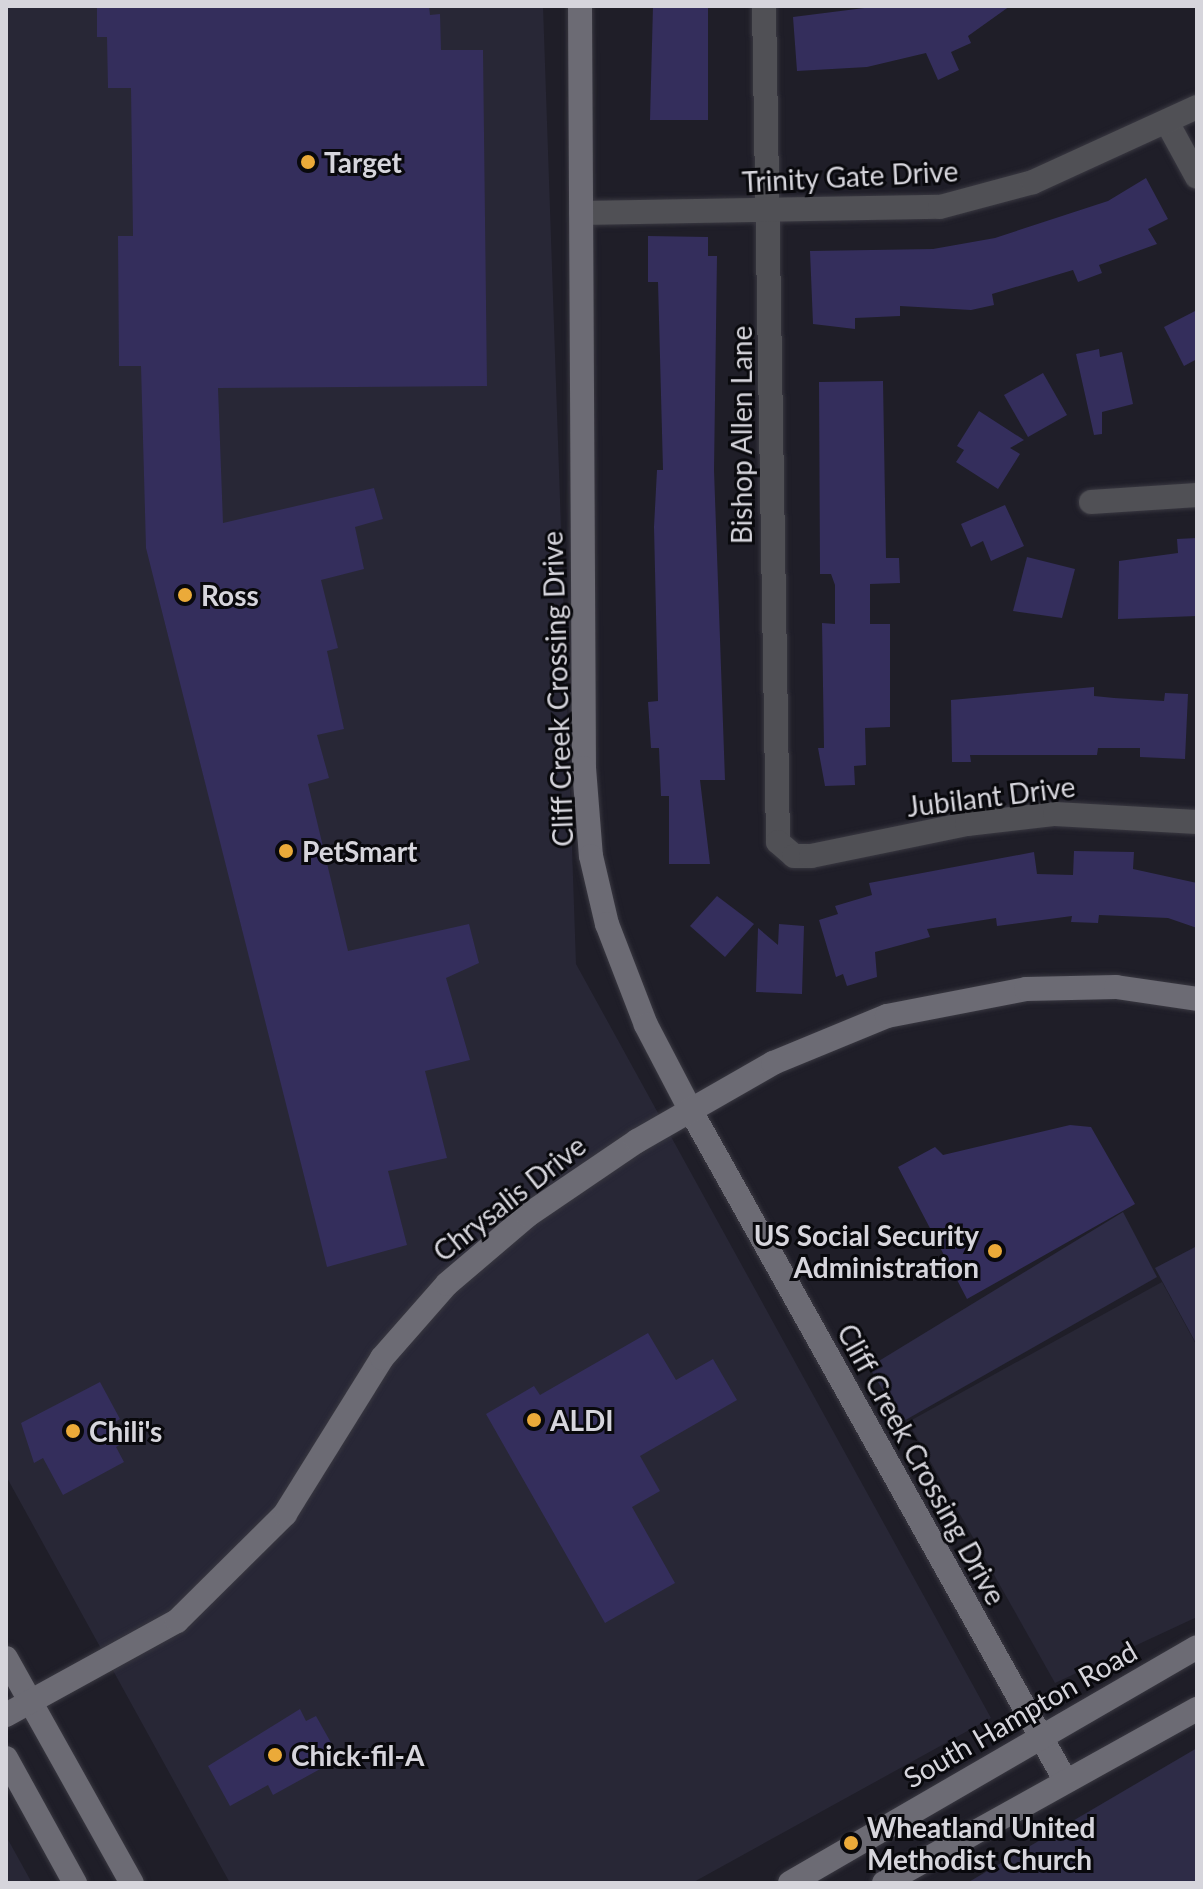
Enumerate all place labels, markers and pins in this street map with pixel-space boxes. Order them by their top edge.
place label: Target [324,145,402,179]
marker: Target [299,153,317,171]
place label: Ross [201,578,259,612]
marker: Ross [176,586,194,604]
place label: PetSmart [302,834,418,868]
marker: PetSmart [277,842,295,860]
place label: US Social Security Administration [754,1218,979,1284]
marker: US Social Security Administration [986,1242,1004,1260]
place label: ALDI [550,1403,614,1437]
marker: ALDI [525,1411,543,1429]
place label: Chili's [89,1414,162,1448]
marker: Chili's [64,1422,82,1440]
place label: Chick-fil-A [291,1738,424,1772]
marker: Chick-fil-A [266,1746,284,1764]
place label: Wheatland United Methodist Church [867,1810,1095,1876]
marker: Wheatland United Methodist Church [842,1834,860,1852]

